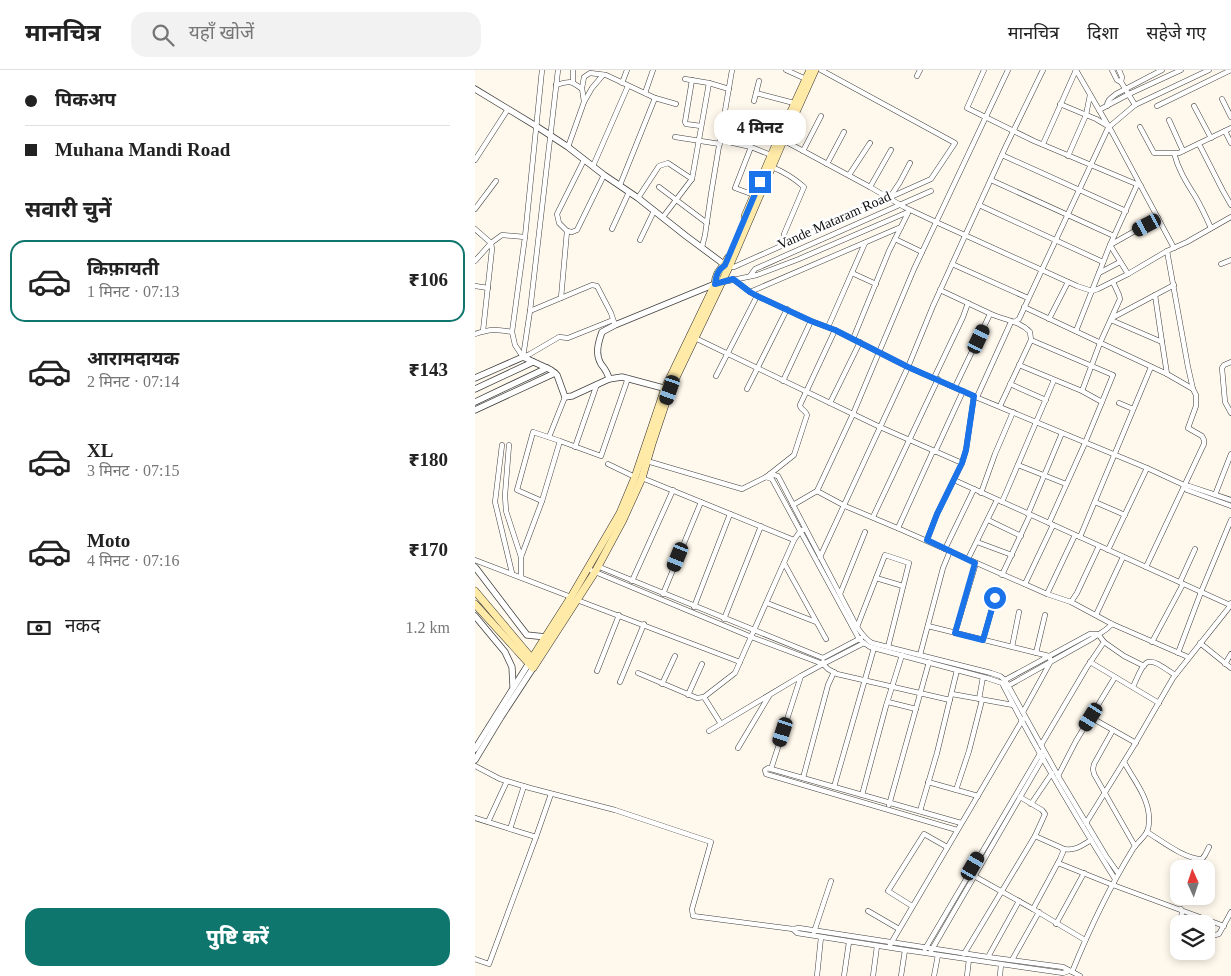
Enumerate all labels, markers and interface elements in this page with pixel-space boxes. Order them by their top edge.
search box [131,12,481,57]
text: मानचित्र [25,20,101,46]
icon: search [149,21,177,49]
text: यहाँ खोजें [189,22,254,43]
text: मानचित्र [1008,23,1059,43]
text: दिशा [1087,23,1118,43]
text: सहेजे गए [1146,23,1206,43]
text: पिकअप [55,89,116,110]
callout: 4 मिनट [714,109,806,144]
text: 4 मिनट [737,119,783,136]
text: Muhana Mandi Road [55,139,230,160]
route end [749,171,771,193]
street label: Vande Mataram Road [775,189,893,252]
text: सवारी चुनें [25,197,111,222]
car [1130,211,1163,239]
text: किफ़ायती [87,258,159,279]
icon: car [27,259,72,304]
text: ₹106 [409,269,448,290]
text: 1 मिनट · 07:13 [87,283,179,300]
car [965,322,992,356]
text: आरामदायक [87,348,179,369]
icon: car [27,349,72,394]
text: ₹143 [409,359,448,380]
text: 2 मिनट · 07:14 [87,373,179,390]
car [658,373,681,407]
icon: car [27,439,72,484]
text: XL [87,440,113,461]
text: ₹180 [409,449,448,470]
text: 3 मिनट · 07:15 [87,462,179,479]
icon: car [27,529,72,574]
text: Moto [87,530,130,551]
text: ₹170 [409,539,448,560]
car [665,540,690,574]
text: 4 मिनट · 07:16 [87,552,179,569]
route start [984,587,1006,609]
icon: cash [25,614,53,642]
text: नकद [65,615,100,636]
text: 1.2 km [406,619,450,636]
car [1076,700,1105,734]
car [771,715,794,749]
car [959,849,986,883]
north arrow [1170,860,1215,905]
map controls [1170,860,1215,960]
button: पुष्टि करें [25,908,450,966]
button: layers [1170,915,1215,960]

